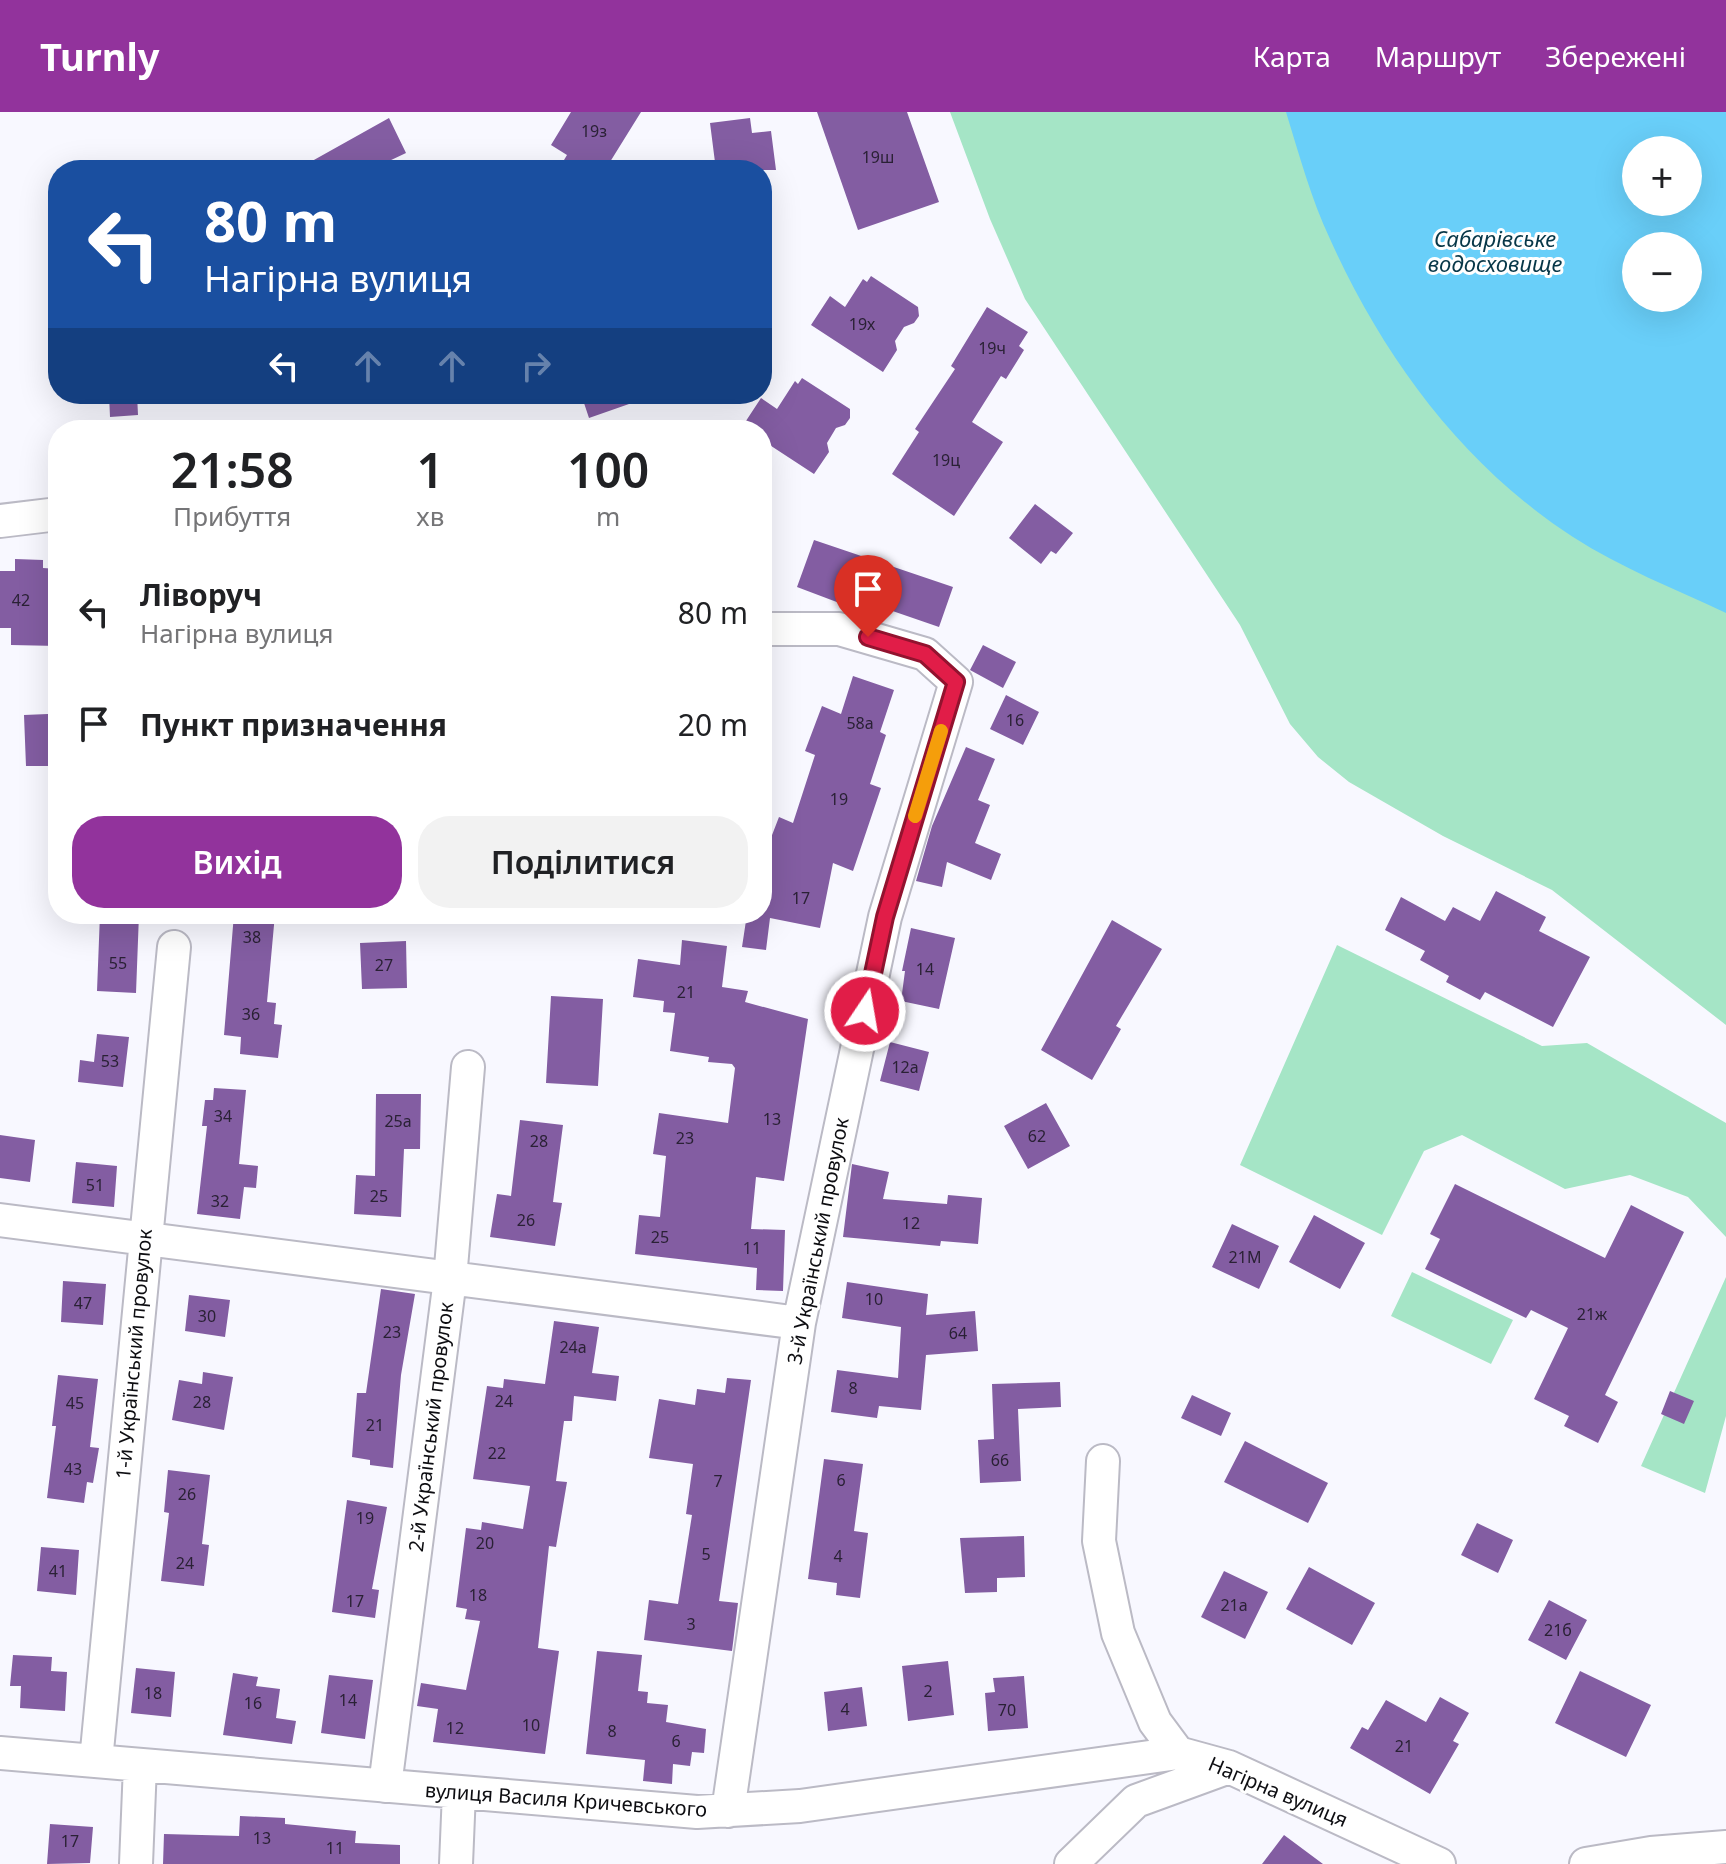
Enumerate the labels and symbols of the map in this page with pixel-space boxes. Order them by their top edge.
house number: 19з [581,120,607,142]
house number: 19ш [862,146,894,168]
water label: Сабарівське водосховище [1428,223,1562,278]
house number: 19х [849,313,876,335]
house number: 19ч [978,337,1006,359]
house number: 19ц [932,449,960,471]
pin [834,555,902,637]
house number: 42 [12,589,30,611]
house number: 16 [1006,709,1024,731]
house number: 58а [846,712,874,734]
house number: 19 [830,788,848,810]
house number: 17 [792,887,810,909]
house number: 38 [243,926,261,948]
house number: 55 [109,952,127,974]
house number: 27 [375,954,393,976]
house number: 14 [916,958,934,980]
position arrow [823,969,907,1053]
house number: 21 [677,981,695,1003]
house number: 36 [242,1003,260,1025]
house number: 53 [101,1050,119,1072]
house number: 12а [891,1056,919,1078]
house number: 34 [214,1105,232,1127]
house number: 13 [763,1108,781,1130]
house number: 25а [384,1110,412,1132]
street label: 3-й Український провулок [780,1115,855,1367]
house number: 62 [1028,1125,1046,1147]
house number: 23 [676,1127,694,1149]
house number: 28 [530,1130,548,1152]
house number: 51 [86,1174,104,1196]
house number: 25 [370,1185,388,1207]
house number: 32 [211,1190,229,1212]
house number: 26 [517,1209,535,1231]
house number: 12 [902,1212,920,1234]
house number: 25 [651,1226,669,1248]
street label: 1-й Український провулок [109,1227,158,1480]
house number: 11 [743,1237,761,1259]
house number: 21М [1229,1246,1261,1268]
house number: 10 [865,1288,883,1310]
house number: 47 [74,1292,92,1314]
street label: 2-й Український провулок [402,1300,459,1553]
house number: 21ж [1577,1303,1608,1325]
house number: 30 [198,1305,216,1327]
house number: 23 [383,1321,401,1343]
house number: 64 [949,1322,967,1344]
house number: 24а [559,1336,587,1358]
house number: 8 [848,1377,858,1399]
house number: 24 [495,1390,513,1412]
house number: 28 [193,1391,211,1413]
house number: 45 [66,1392,84,1414]
house number: 21 [366,1414,384,1436]
house number: 22 [488,1442,506,1464]
house number: 66 [991,1449,1009,1471]
house number: 43 [64,1458,82,1480]
house number: 6 [836,1469,846,1491]
house number: 7 [713,1470,723,1492]
house number: 26 [178,1483,196,1505]
house number: 19 [356,1507,374,1529]
house number: 20 [476,1532,494,1554]
house number: 5 [701,1543,711,1565]
house number: 4 [833,1545,843,1567]
house number: 24 [176,1552,194,1574]
house number: 41 [49,1560,67,1582]
house number: 18 [469,1584,487,1606]
house number: 17 [346,1590,364,1612]
house number: 21а [1220,1594,1248,1616]
house number: 3 [686,1613,696,1635]
house number: 21б [1544,1619,1572,1641]
house number: 2 [923,1680,933,1702]
house number: 18 [144,1682,162,1704]
house number: 14 [339,1689,357,1711]
house number: 16 [244,1692,262,1714]
house number: 4 [840,1698,850,1720]
house number: 70 [998,1699,1016,1721]
house number: 10 [522,1714,540,1736]
house number: 12 [446,1717,464,1739]
house number: 8 [607,1720,617,1742]
house number: 6 [671,1730,681,1752]
house number: 21 [1395,1735,1413,1757]
street label: Нагірна вулиця [1204,1750,1352,1833]
street label: вулиця Василя Кричевського [424,1776,708,1823]
house number: 13 [253,1827,271,1849]
house number: 17 [61,1830,79,1852]
house number: 11 [326,1837,344,1859]

